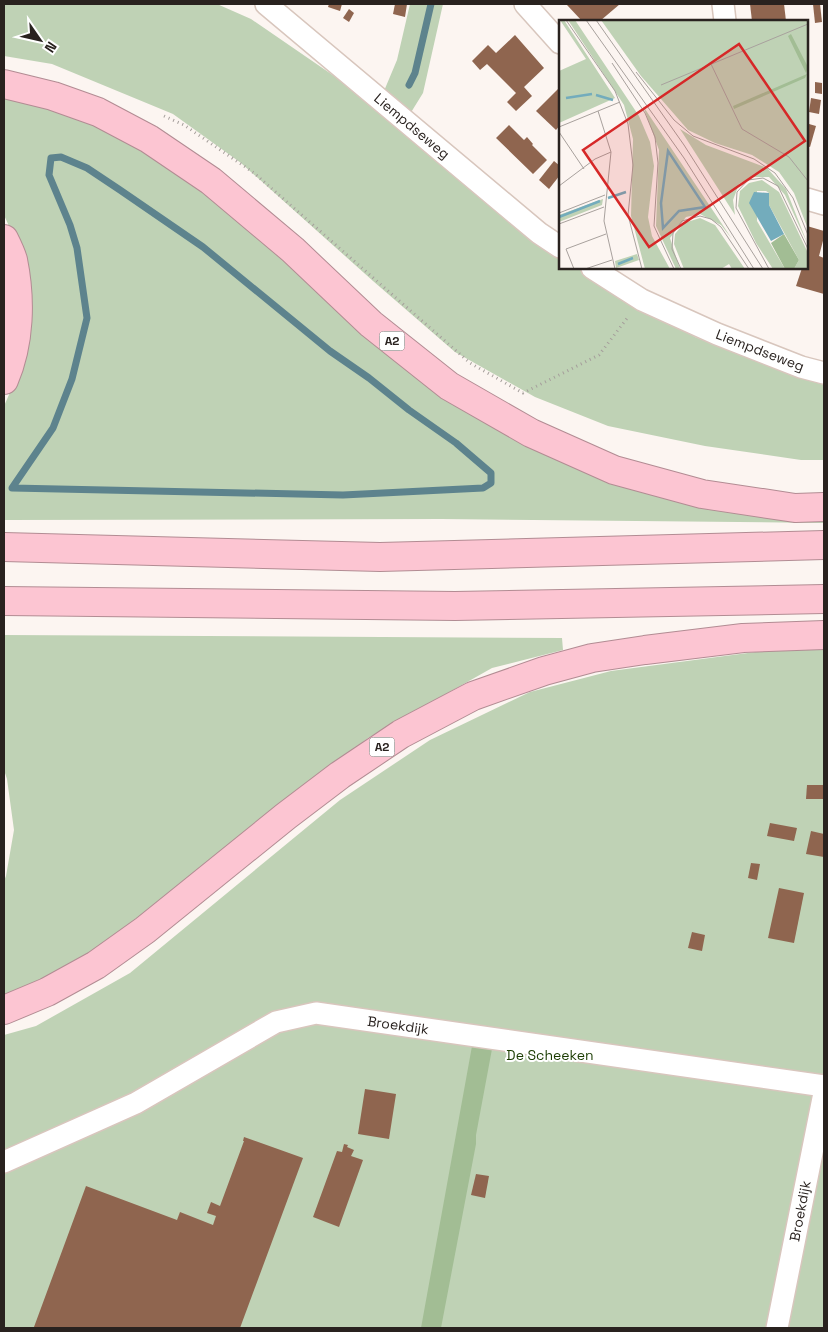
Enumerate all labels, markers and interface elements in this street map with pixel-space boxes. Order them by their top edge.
north arrow [15,15,65,65]
inset map [559,20,808,269]
text: N [41,38,61,56]
street label: Liempdseweg [370,89,454,163]
street label: Liempdseweg [713,325,807,375]
road number: A2 [380,332,404,351]
road number: A2 [370,738,394,756]
street label: Broekdijk [366,1012,430,1038]
park label: De Scheeken [506,1046,594,1064]
street label: Broekdijk [785,1178,815,1243]

